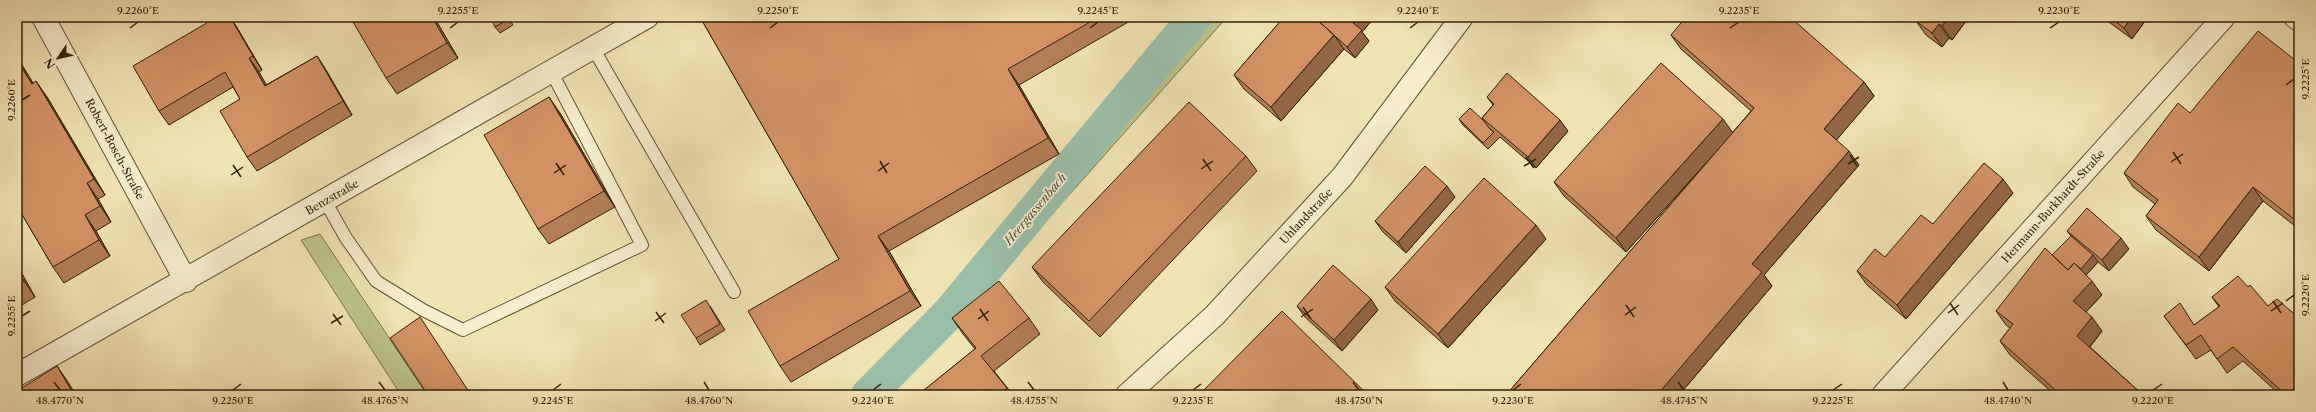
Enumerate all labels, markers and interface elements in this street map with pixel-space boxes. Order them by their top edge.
text: 9.2260°E [117,4,159,17]
text: 9.2255°E [438,4,478,17]
text: 9.2250°E [757,4,799,17]
text: 9.2245°E [1078,4,1119,17]
text: 9.2240°E [1397,4,1439,17]
text: 9.2235°E [1719,4,1759,17]
text: 9.2230°E [2038,4,2080,17]
north arrow [38,38,78,78]
text: N [41,55,58,71]
text: 9.2225°E [2299,58,2312,99]
text: 9.2260°E [5,79,18,121]
street label: Robert-Bosch-Straße [82,96,148,202]
street label: Hermann-Burkhardt-Straße [1998,146,2108,266]
water label: Heergassenbach [1000,170,1069,249]
street label: Benzstraße [303,176,361,218]
street label: Uhlandstraße [1277,185,1335,247]
text: 9.2220°E [2299,274,2312,316]
text: 9.2255°E [5,296,18,336]
text: 48.4770°N [36,394,84,407]
text: 9.2250°E [212,394,254,407]
text: 48.4765°N [361,394,409,407]
text: 9.2245°E [533,394,574,407]
text: 48.4760°N [685,394,733,407]
text: 9.2240°E [852,394,894,407]
text: 48.4755°N [1010,394,1058,407]
text: 9.2235°E [1173,394,1213,407]
text: 48.4750°N [1335,394,1383,407]
text: 9.2230°E [1492,394,1534,407]
text: 48.4745°N [1660,394,1708,407]
text: 9.2225°E [1813,394,1854,407]
text: 48.4740°N [1984,394,2032,407]
text: 9.2220°E [2132,394,2174,407]

